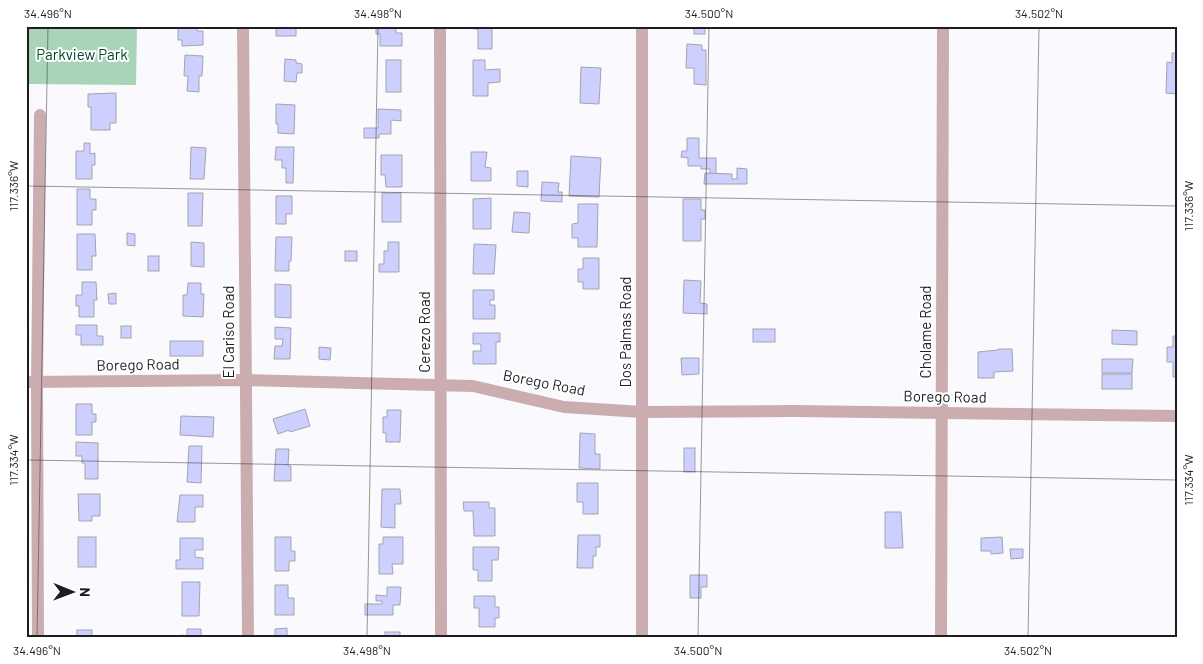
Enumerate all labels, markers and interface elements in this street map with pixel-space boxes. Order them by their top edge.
text: 34.496°N [24,6,72,20]
text: 34.498°N [354,6,402,20]
text: 34.500°N [685,6,733,20]
text: 34.502°N [1015,6,1063,20]
park label: Parkview Park [36,45,128,63]
text: 117.336°W [6,160,20,211]
text: 117.336°W [1181,180,1195,231]
street label: Dos Palmas Road [616,276,634,388]
street label: El Cariso Road [219,285,237,379]
street label: Cholame Road [916,286,934,378]
street label: Cerezo Road [415,291,433,373]
street label: Borego Road [96,354,180,374]
street label: Borego Road [502,365,587,399]
street label: Borego Road [903,386,987,406]
text: 117.334°W [6,434,20,486]
text: 117.334°W [1181,454,1195,506]
north arrow [48,566,98,616]
text: N [77,587,94,597]
text: 34.496°N [13,643,61,657]
text: 34.498°N [343,643,391,657]
text: 34.500°N [674,643,722,657]
text: 34.502°N [1004,643,1052,657]

